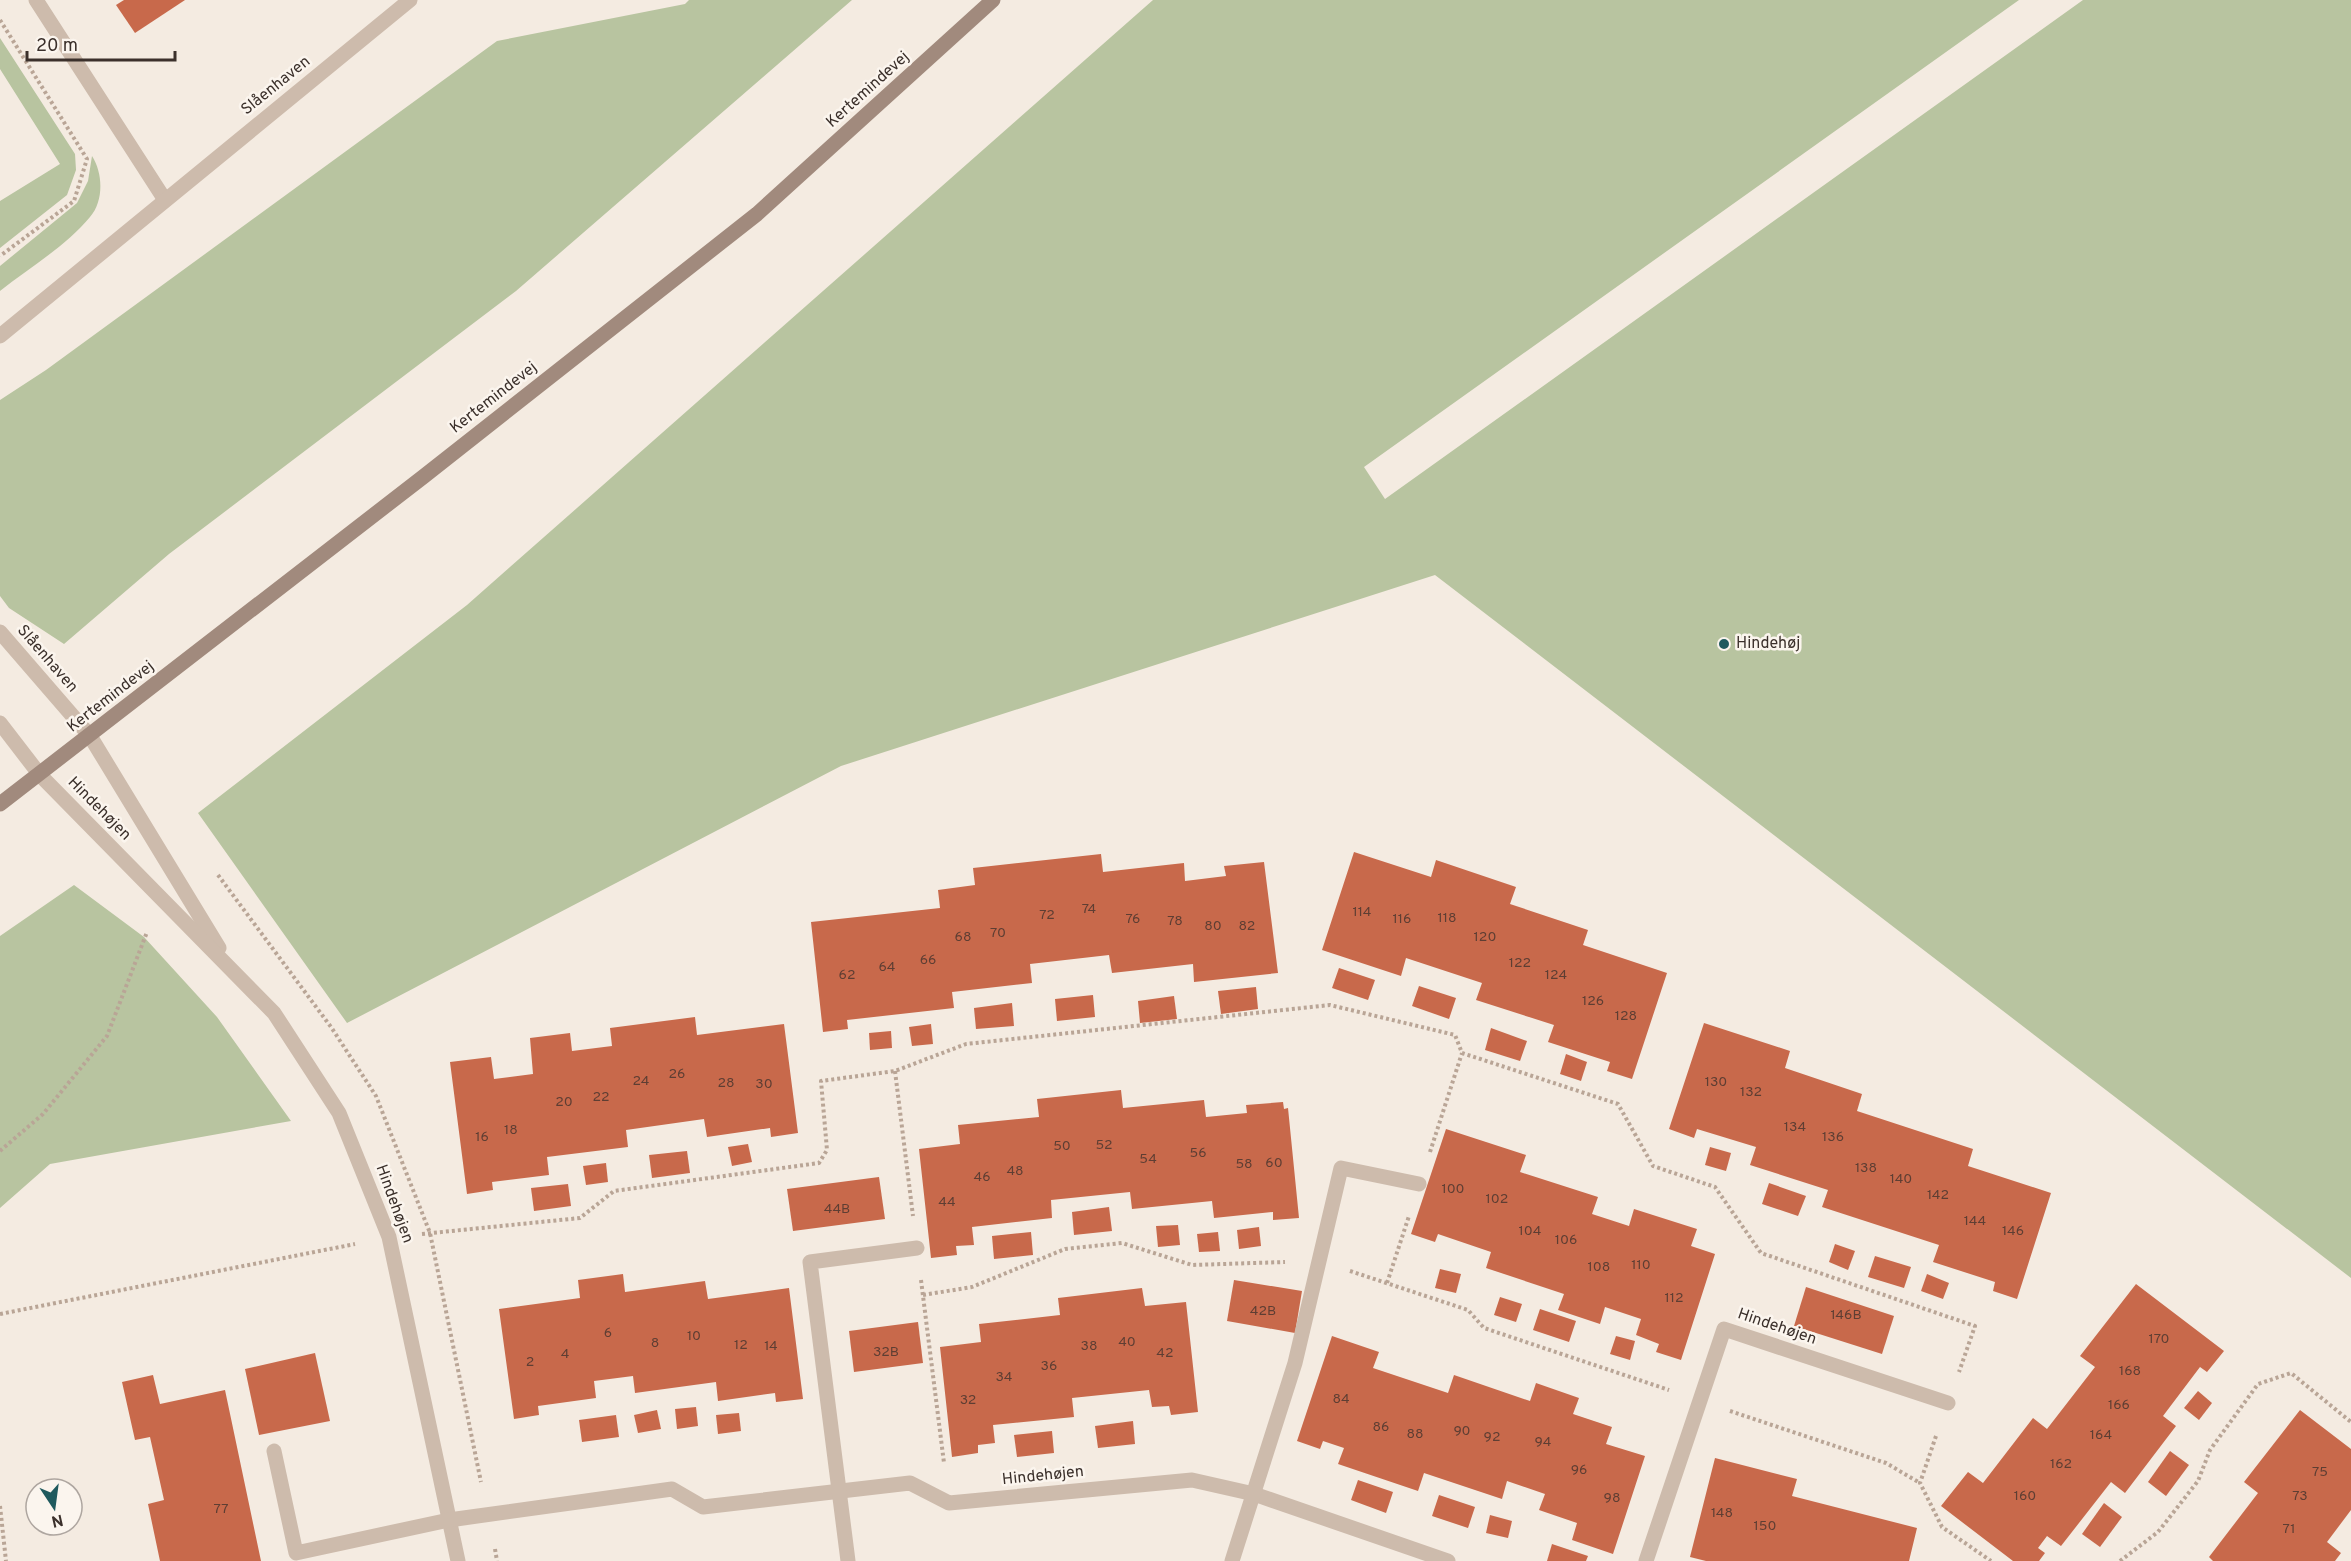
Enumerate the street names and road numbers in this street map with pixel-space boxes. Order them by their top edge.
street label: Kertemindevej [822,47,914,133]
street label: Slåenhaven [237,52,315,120]
street label: Kertemindevej [446,358,542,438]
street label: Slåenhaven [12,621,82,697]
street label: Kertemindevej [63,657,159,737]
street label: Hindehøjen [63,773,135,845]
street label: Hindehøjen [371,1162,417,1246]
street label: Hindehøjen [1735,1304,1819,1350]
street label: Hindehøjen [1001,1462,1085,1490]

